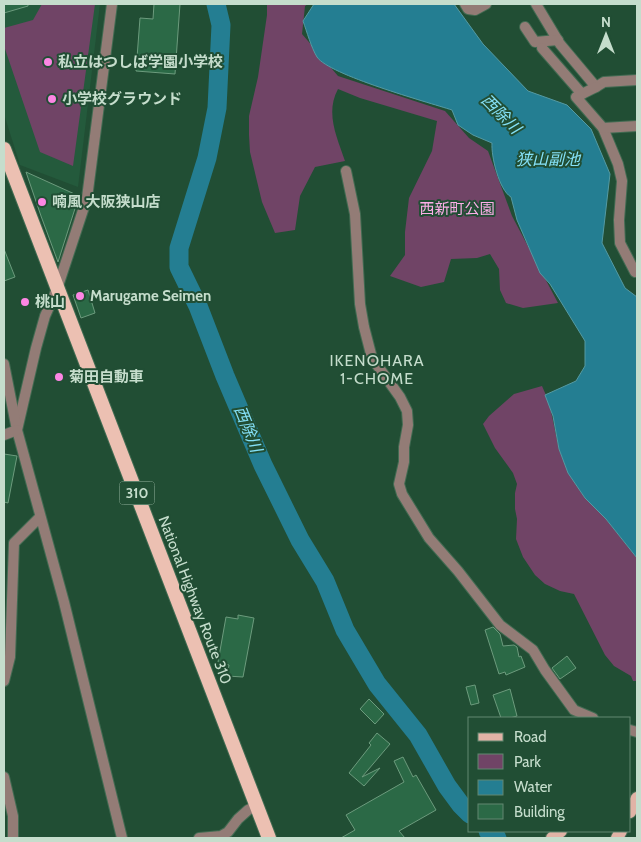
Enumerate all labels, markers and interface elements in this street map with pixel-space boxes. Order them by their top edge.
north arrow [581,10,631,60]
text: N [601,13,611,31]
place label: 私立はつしば学園小学校 [58,53,223,71]
marker: 私立はつしば学園小学校 [42,56,54,68]
place label: 小学校グラウンド [62,90,182,108]
water label: 西除川 [477,90,526,139]
marker: 小学校グラウンド [46,93,58,105]
water label: 狭山副池 [516,150,582,169]
place label: 喃風 大阪狭山店 [52,193,160,211]
marker: 喃風 大阪狭山店 [36,196,48,208]
park label: 西新町公園 [419,200,495,218]
place label: Marugame Seimen [90,287,211,305]
marker: Marugame Seimen [74,290,86,302]
place label: 桃山 [35,293,65,311]
marker: 桃山 [19,296,31,308]
district label: IKENOHARA 1-CHOME [329,351,425,388]
place label: 菊田自動車 [69,368,144,386]
marker: 菊田自動車 [53,371,65,383]
water label: 西除川 [230,403,267,457]
road number: 310 [120,482,154,504]
street label: National Highway Route 310 [155,513,235,687]
legend [468,717,631,832]
text: Road [514,728,547,746]
text: Park [514,753,541,771]
text: Water [514,778,552,796]
text: Building [514,803,565,821]

